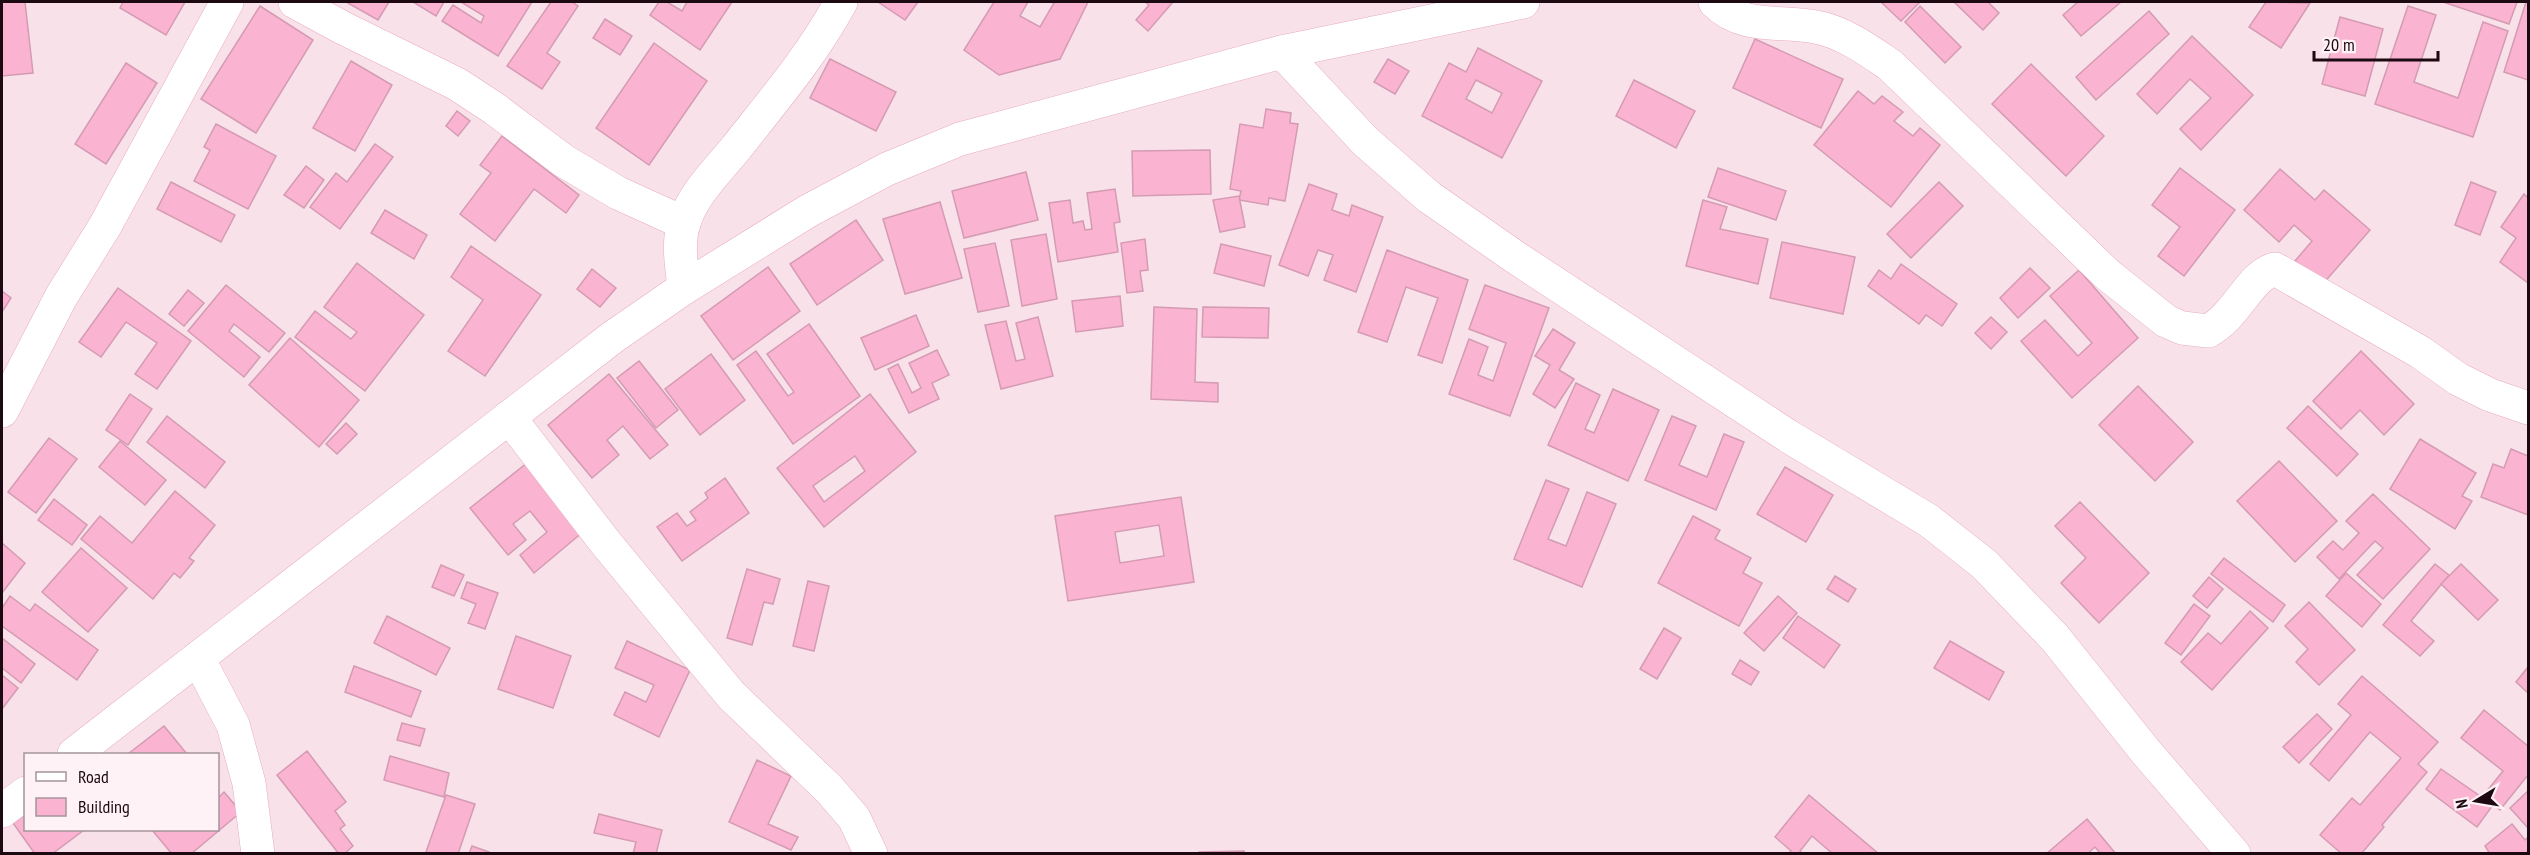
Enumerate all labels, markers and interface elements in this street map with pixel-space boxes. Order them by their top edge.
scale bar [2314,24,2438,62]
text: 20 m [2323,33,2355,56]
legend [24,753,219,831]
text: Road [78,765,109,788]
north arrow [2446,771,2506,831]
text: Building [78,795,130,818]
text: N [2451,798,2472,810]

